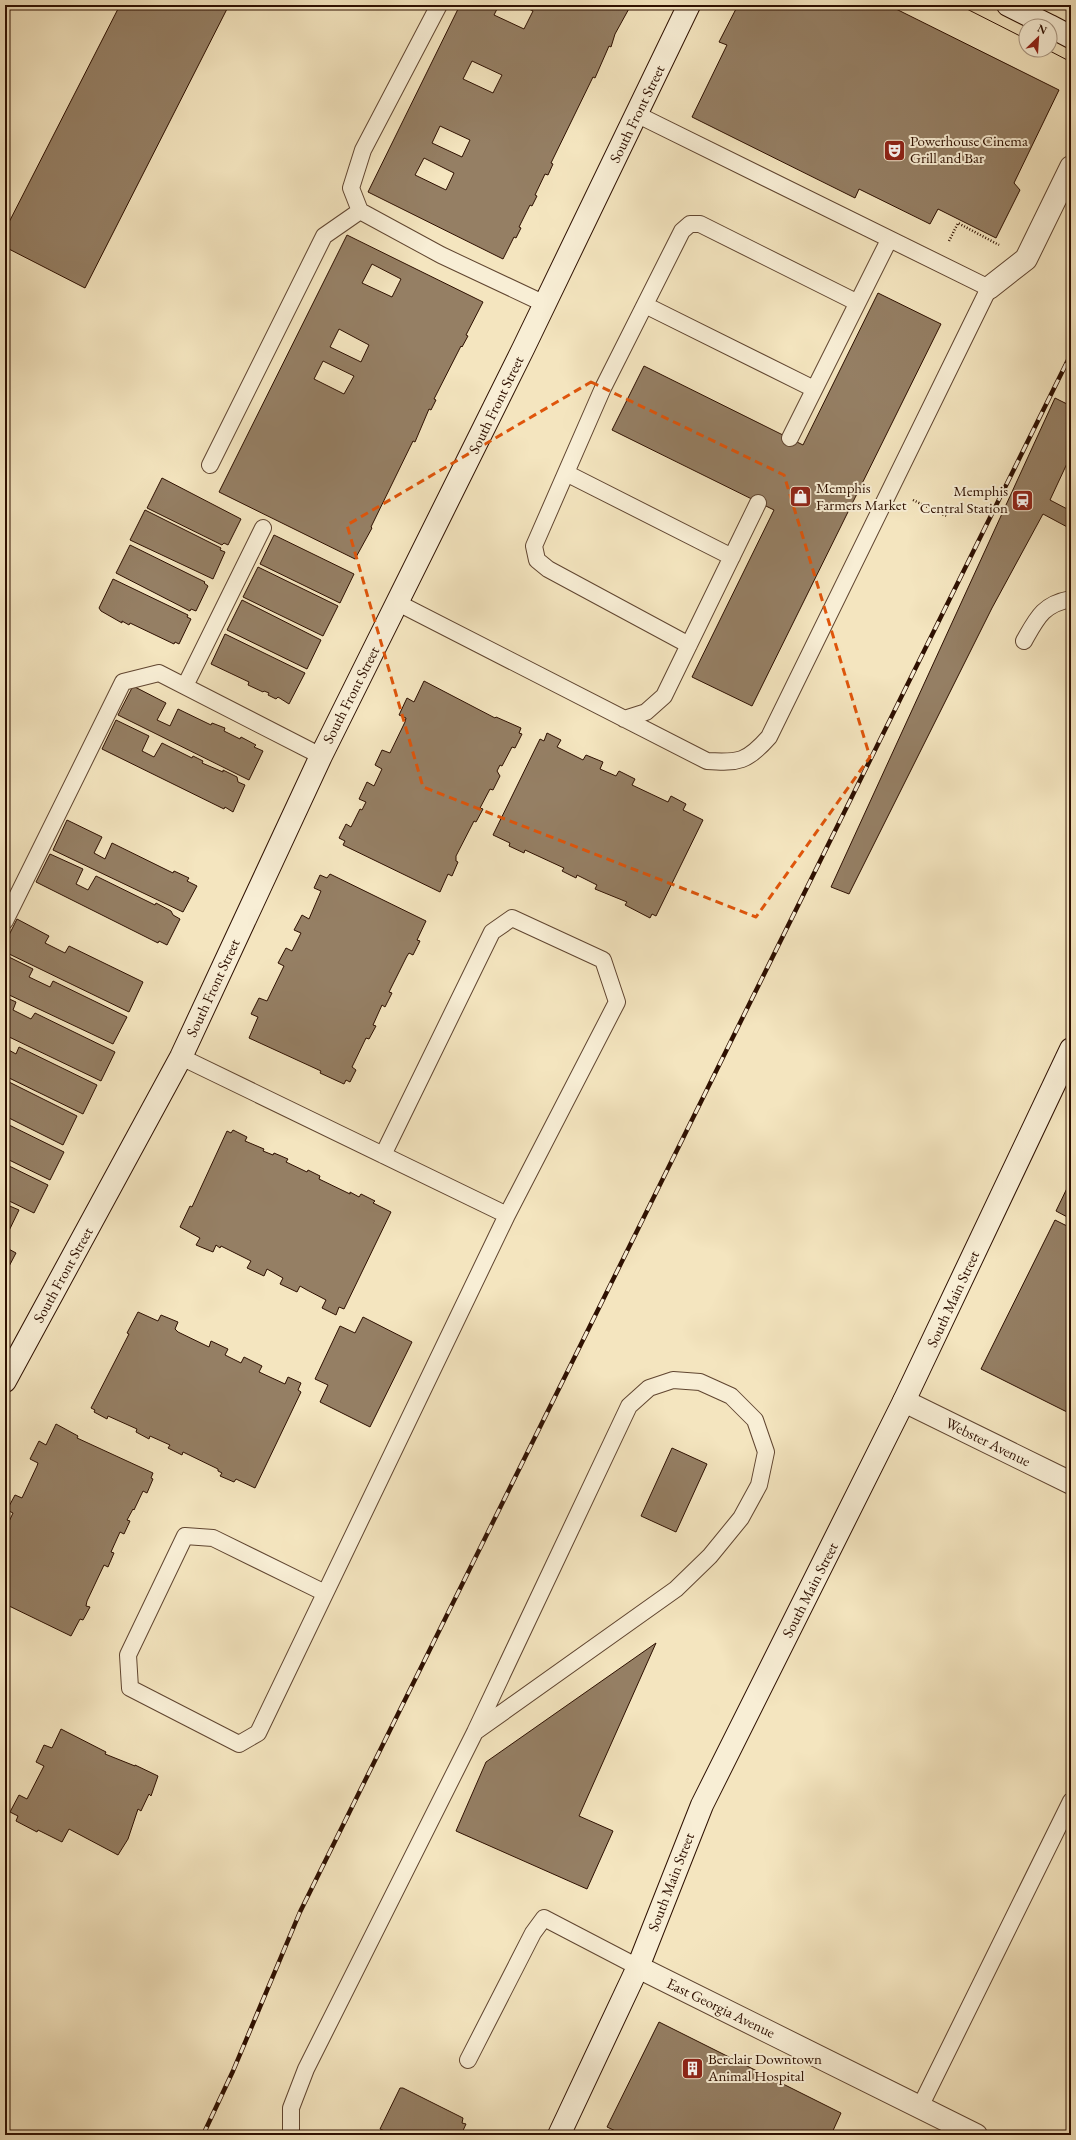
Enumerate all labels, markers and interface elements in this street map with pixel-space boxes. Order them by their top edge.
north arrow [1018,18,1058,58]
text: N [1035,21,1049,37]
street label: South Front Street [605,62,669,166]
place label: Powerhouse Cinema Grill and Bar [910,131,1028,167]
theatre icon: Powerhouse Cinema Grill and Bar [881,137,907,163]
street label: South Front Street [464,353,528,457]
place label: Memphis Farmers Market [816,478,907,514]
place label: Memphis Central Station [920,481,1008,517]
shop icon: Memphis Farmers Market [788,484,814,510]
station icon: Memphis Central Station [1010,487,1036,513]
street label: South Front Street [318,643,383,747]
street label: South Front Street [181,935,244,1040]
street label: South Front Street [28,1223,97,1326]
street label: South Main Street [922,1247,983,1350]
street label: Webster Avenue [943,1413,1034,1470]
street label: South Main Street [777,1539,842,1641]
street label: South Main Street [643,1829,698,1934]
street label: East Georgia Avenue [664,1973,779,2042]
place label: Berclair Downtown Animal Hospital [707,2049,822,2085]
building icon: Berclair Downtown Animal Hospital [680,2055,706,2081]

